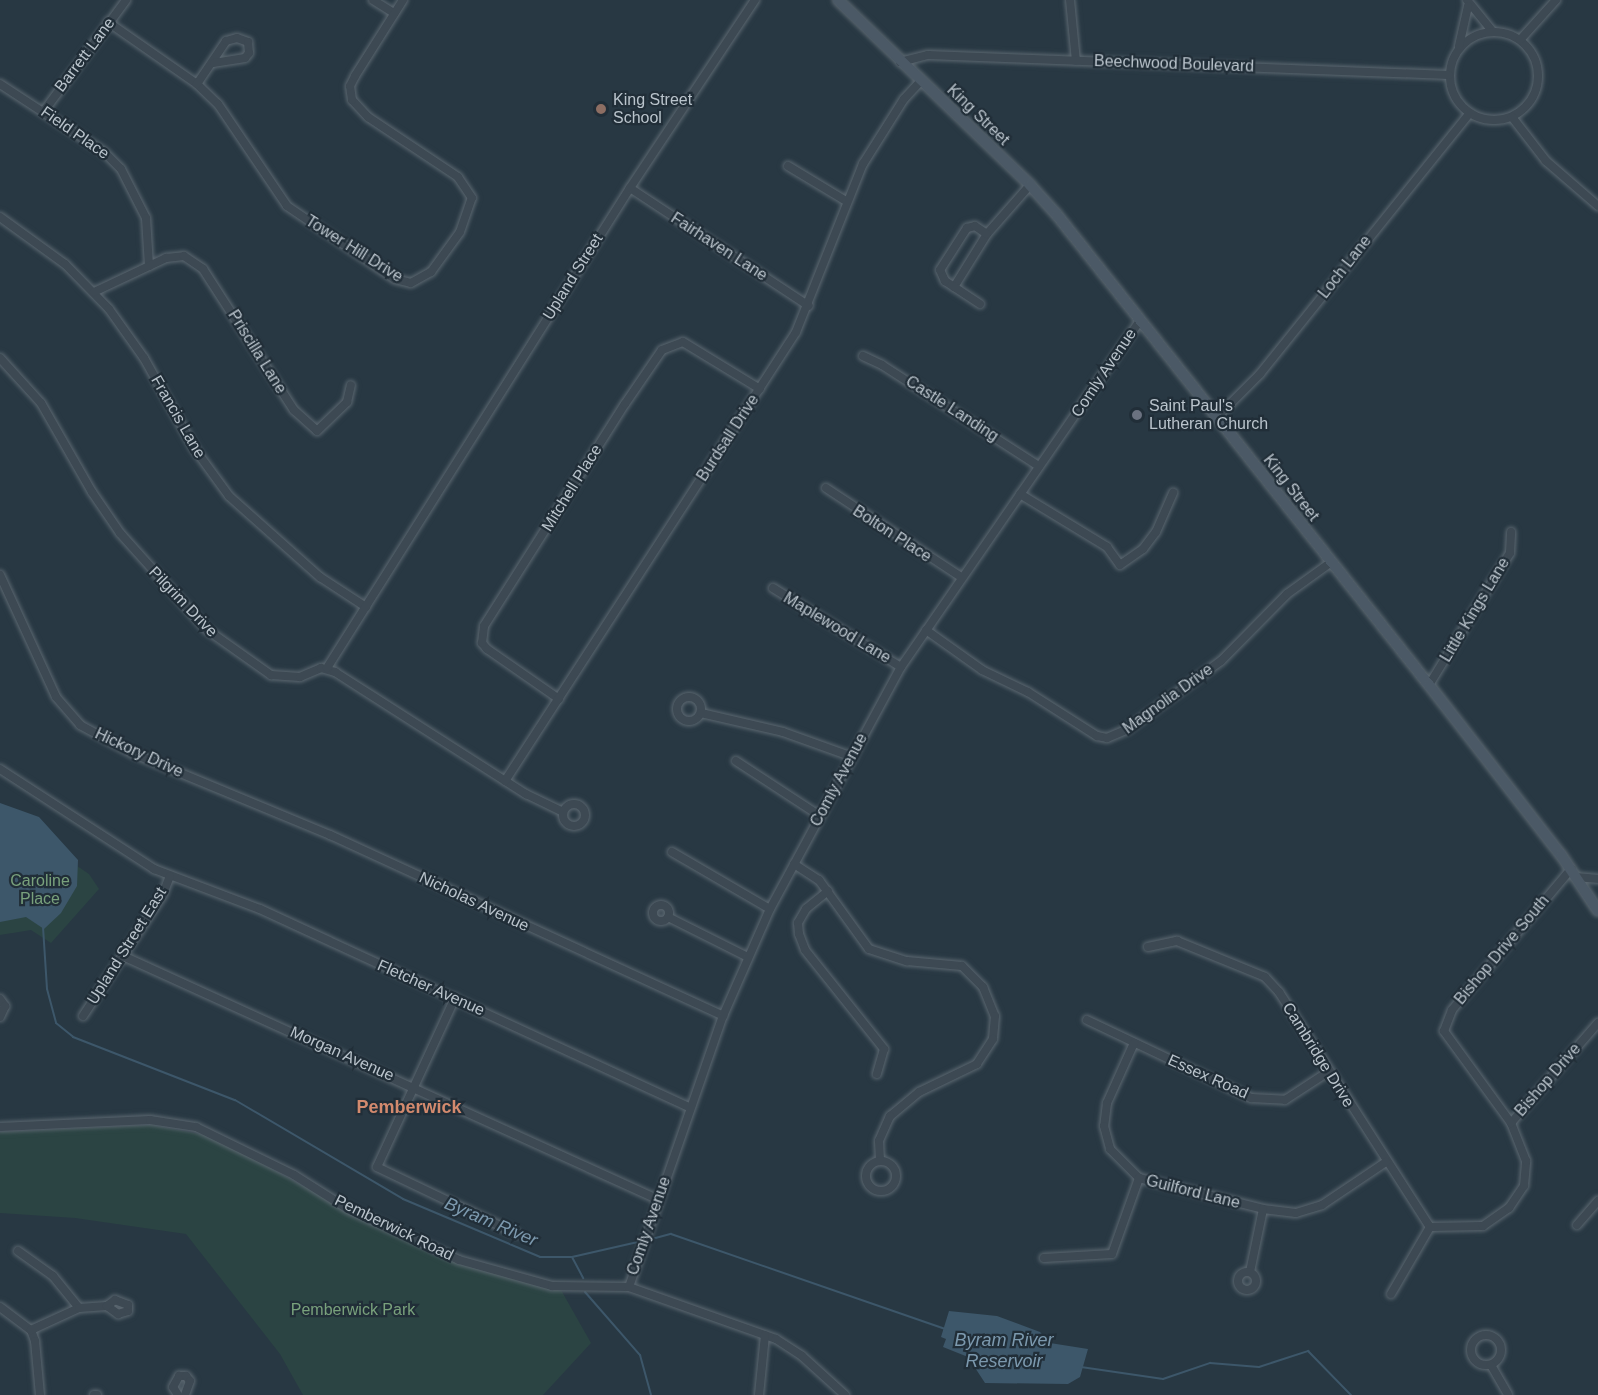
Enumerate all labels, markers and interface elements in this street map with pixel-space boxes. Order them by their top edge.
street label: Barrett Lane [51,14,119,96]
street label: Beechwood Boulevard [1094,52,1254,76]
street label: King Street [943,81,1013,149]
place label: King Street School [613,90,692,128]
street label: Field Place [37,102,113,164]
marker: King Street School [594,102,608,116]
street label: Fairhaven Lane [667,209,771,285]
street label: Tower Hill Drive [302,211,406,287]
street label: Upland Street [539,230,607,324]
street label: Loch Lane [1314,232,1376,302]
street label: Priscilla Lane [224,307,290,397]
street label: Comly Avenue [1067,325,1141,421]
street label: Francis Lane [147,372,209,462]
street label: Castle Landing [902,372,1002,446]
street label: Burdsall Drive [693,391,763,485]
place label: Saint Paul's Lutheran Church [1149,396,1268,434]
marker: Saint Paul's Lutheran Church [1130,408,1144,422]
street label: Mitchell Place [538,441,606,535]
street label: King Street [1259,451,1323,525]
street label: Bolton Place [849,501,935,567]
street label: Little Kings Lane [1436,554,1514,666]
street label: Pilgrim Drive [145,563,221,641]
street label: Maplewood Lane [780,588,894,668]
street label: Magnolia Drive [1119,660,1217,738]
street label: Hickory Drive [92,724,186,782]
street label: Comly Avenue [806,730,872,830]
street label: Nicholas Avenue [416,868,532,936]
park label: Caroline Place [10,871,70,909]
street label: Upland Street East [83,884,171,1008]
street label: Bishop Drive South [1451,891,1553,1009]
street label: Fletcher Avenue [374,956,488,1020]
street label: Cambridge Drive [1278,999,1358,1111]
street label: Morgan Avenue [287,1022,397,1086]
street label: Bishop Drive [1511,1039,1585,1121]
street label: Essex Road [1165,1051,1251,1103]
district label: Pemberwick [356,1096,462,1118]
street label: Guilford Lane [1144,1171,1242,1213]
street label: Comly Avenue [623,1174,675,1278]
street label: Pemberwick Road [331,1191,457,1265]
water label: Byram River [441,1193,541,1251]
park label: Pemberwick Park [291,1300,415,1320]
water label: Byram River Reservoir [954,1330,1054,1372]

